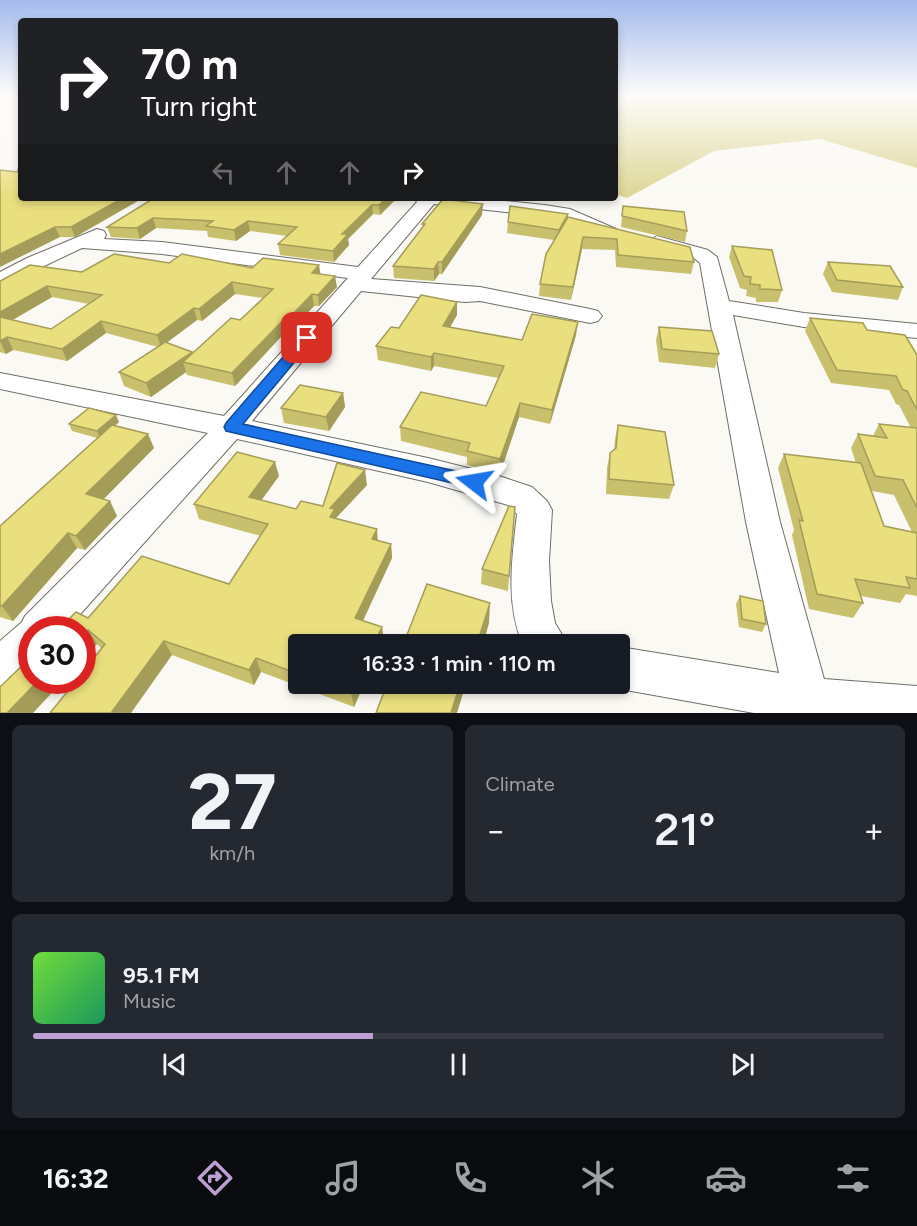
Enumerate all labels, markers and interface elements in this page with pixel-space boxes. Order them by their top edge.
text: 70 m [141,39,238,90]
icon: right [42,42,120,120]
text: Turn right [141,90,257,123]
icon: left [207,156,240,189]
icon: ahead [270,156,303,189]
icon: ahead [333,156,366,189]
icon: right [396,156,429,189]
pin [281,312,332,363]
icon: arrive [290,321,323,354]
position arrow [442,450,506,514]
speed limit sign: 30 [18,616,96,694]
text: 16:33 · 1 min · 110 m [362,650,556,677]
text: 27 [188,755,277,849]
text: Climate [486,772,555,796]
text: 21° [654,802,715,856]
text: − [486,811,506,850]
text: + [863,811,884,850]
text: km/h [209,841,255,865]
text: 95.1 FM [123,962,200,989]
text: Music [123,989,176,1013]
icon: previous [158,1048,191,1081]
icon: pause [442,1048,475,1081]
icon: next [726,1048,759,1081]
icon: directions [194,1157,236,1199]
icon: music [322,1157,364,1199]
icon: phone [449,1157,491,1199]
icon: climate [577,1157,619,1199]
icon: car [705,1157,747,1199]
icon: filters [832,1157,874,1199]
text: 16:32 [43,1162,109,1195]

